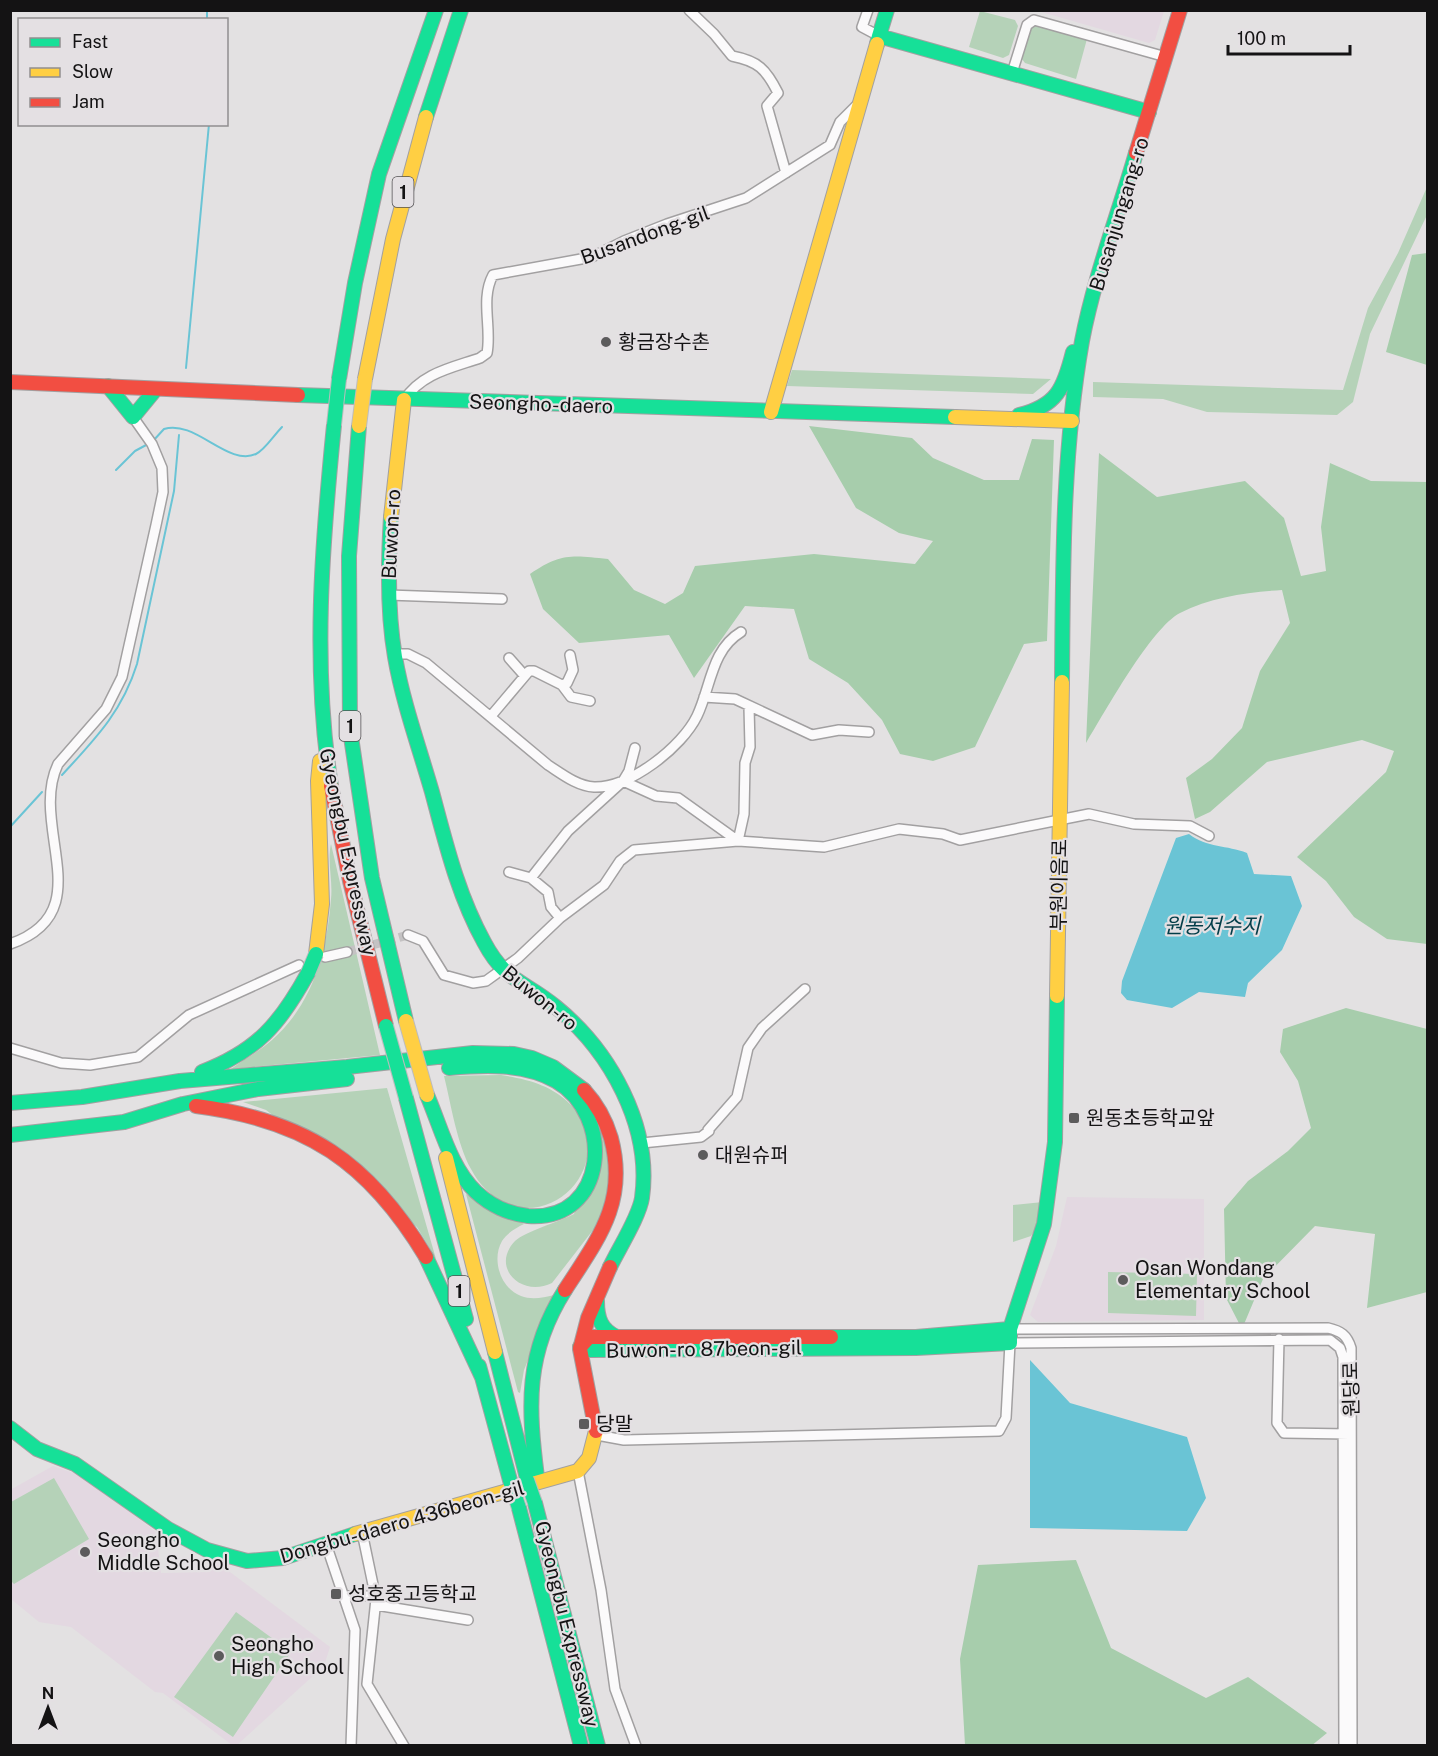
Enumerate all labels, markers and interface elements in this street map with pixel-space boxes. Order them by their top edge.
legend [18,18,228,126]
scale bar [1228,18,1350,56]
text: 100 m [1237,28,1286,49]
text: Fast [72,31,108,52]
text: Slow [72,61,113,82]
text: Jam [72,91,105,112]
street label: Busanjungang-ro [1084,134,1154,294]
road number: 1 [392,177,414,207]
street label: Busandong-gil [577,201,713,269]
place label: 황금장수촌 [618,330,710,354]
marker: 황금장수촌 [599,335,613,349]
street label: Seongho-daero [469,389,613,419]
street label: Buwon-ro [377,489,405,579]
road number: 1 [340,711,360,741]
street label: Gyeongbu Expressway [314,746,382,958]
street label: 부원이음로 [1046,839,1072,931]
water label: 원동저수지 [1164,913,1262,938]
street label: Buwon-ro [498,960,582,1036]
place label: 원동초등학교앞 [1086,1106,1215,1130]
marker: 원동초등학교앞 [1067,1111,1081,1125]
place label: 대원슈퍼 [715,1143,789,1167]
marker: 대원슈퍼 [696,1148,710,1162]
place label: Osan Wondang Elementary School [1135,1256,1310,1303]
marker: Osan Wondang Elementary School [1116,1273,1130,1287]
road number: 1 [448,1276,470,1306]
street label: Buwon-ro 87beon-gil [606,1335,802,1363]
street label: 원당로 [1339,1361,1363,1417]
place label: 당말 [596,1412,633,1436]
marker: 당말 [577,1417,591,1431]
street label: Dongbu-daero 436beon-gil [277,1476,527,1568]
street label: Gyeongbu Expressway [530,1519,604,1730]
place label: Seongho Middle School [97,1528,230,1575]
marker: Seongho Middle School [78,1545,92,1559]
place label: 성호중고등학교 [348,1582,477,1606]
marker: 성호중고등학교 [329,1587,343,1601]
place label: Seongho High School [231,1632,344,1679]
marker: Seongho High School [212,1649,226,1663]
north arrow [18,1678,78,1738]
text: N [42,1684,54,1703]

